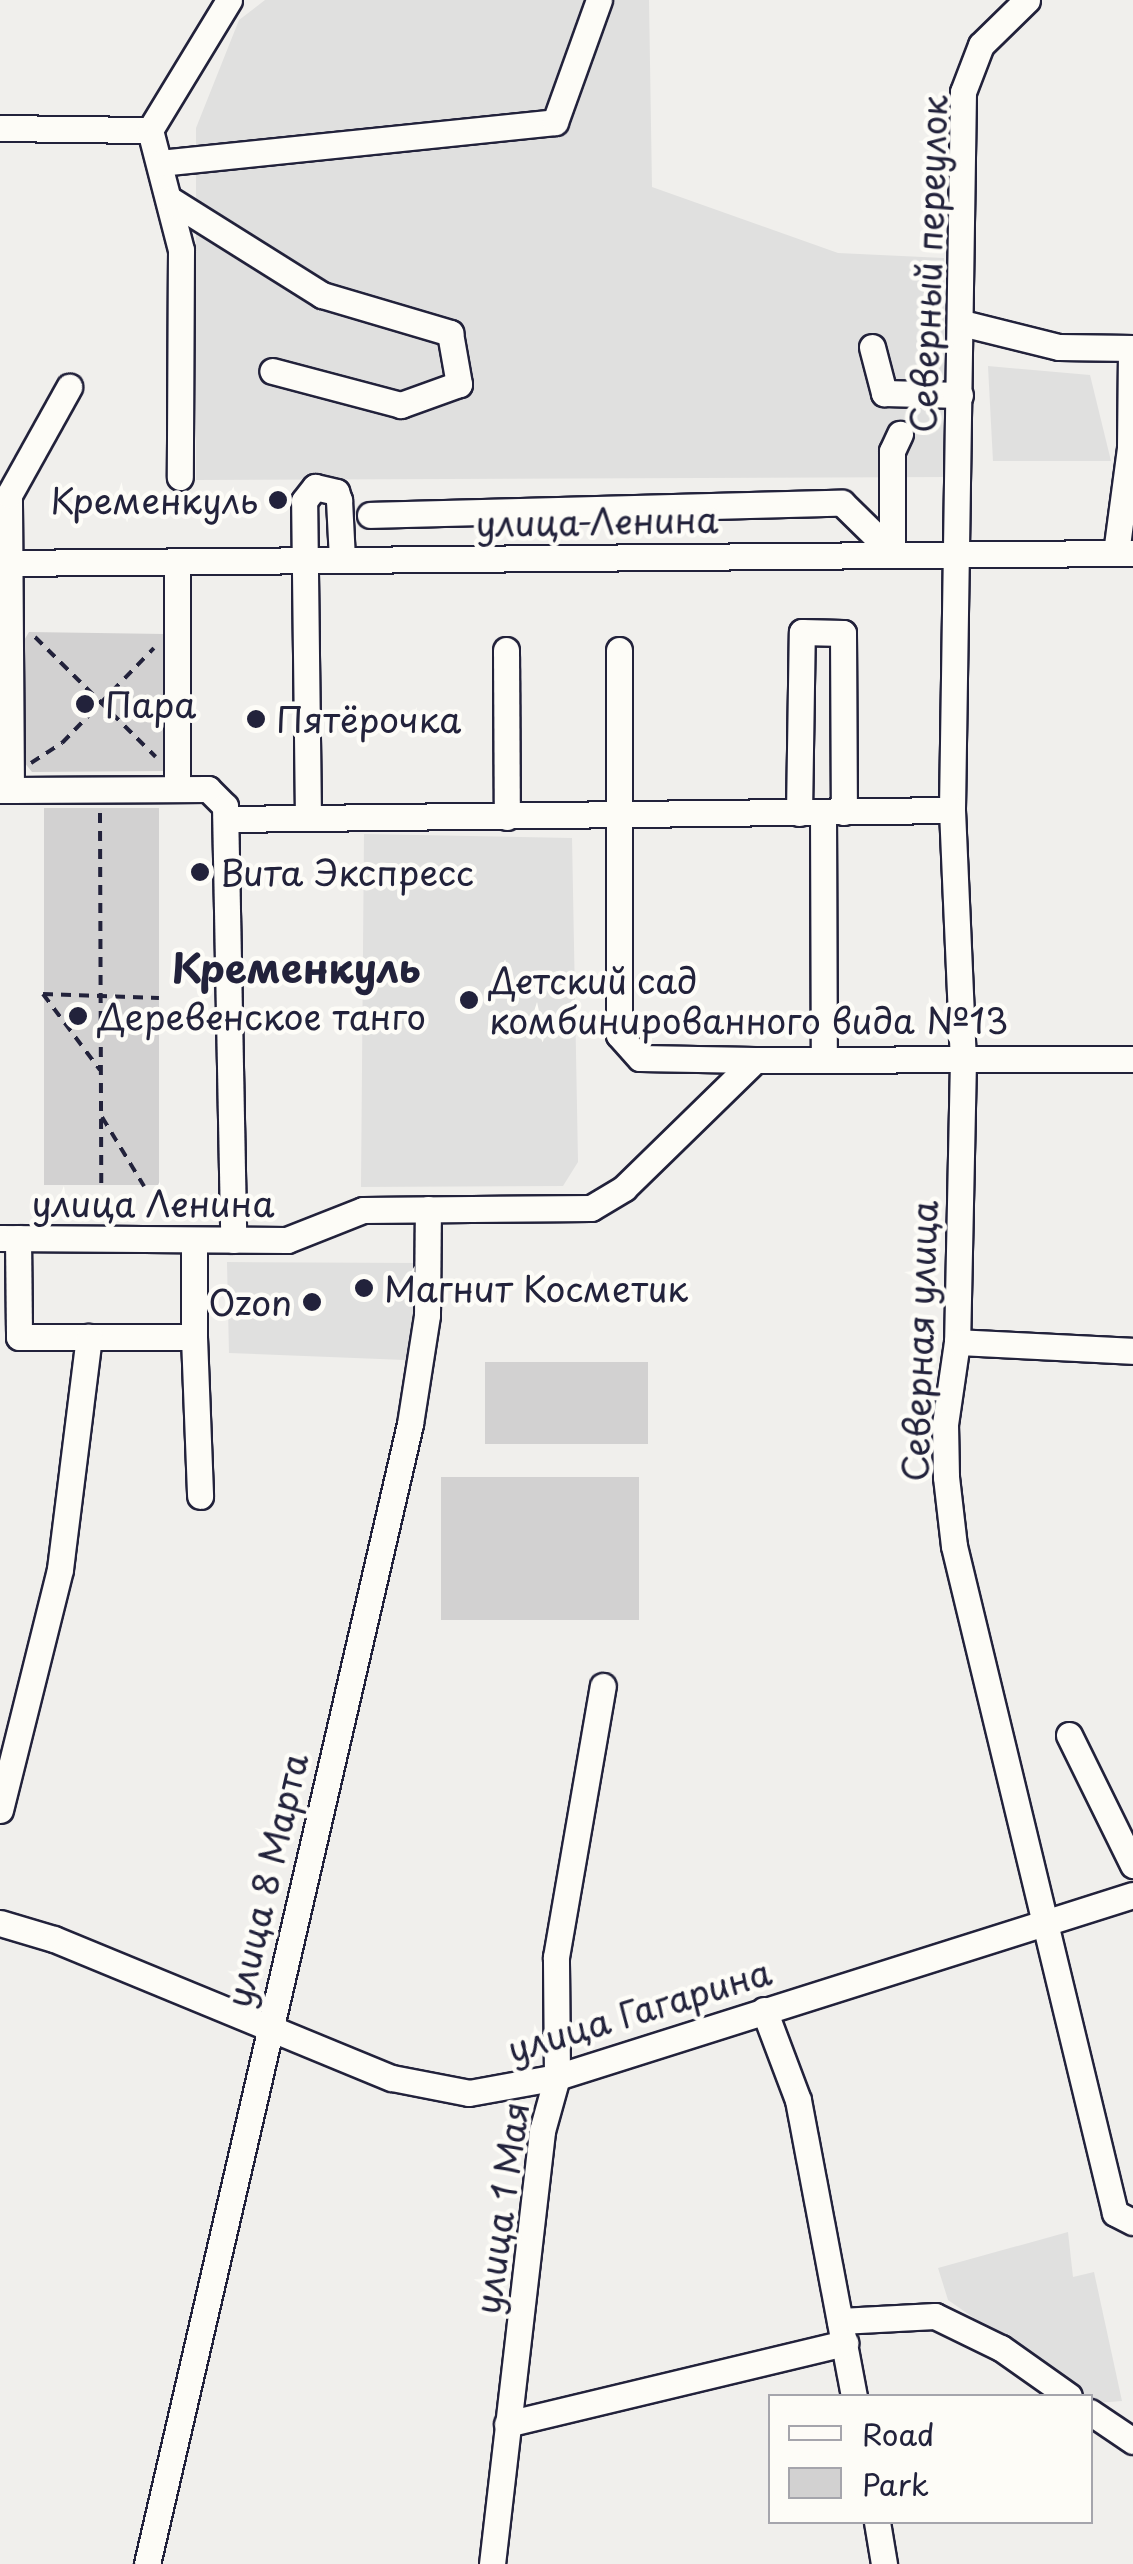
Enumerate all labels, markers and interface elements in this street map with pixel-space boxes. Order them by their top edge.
street label: Северный переулок [901,94,955,434]
place label: Кременкуль [50,479,258,521]
marker: Кременкуль [267,489,289,511]
street label: улица Ленина [474,498,720,544]
place label: Пара [105,683,196,725]
marker: Пара [74,693,96,715]
place label: Пятёрочка [276,698,461,740]
marker: Пятёрочка [245,708,267,730]
place label: Вита Экспресс [220,851,474,893]
marker: Вита Экспресс [189,861,211,883]
district label: Кременкуль [171,943,421,991]
place label: Детский сад комбинированного вида №13 [489,959,1009,1041]
marker: Детский сад комбинированного вида №13 [458,989,480,1011]
place label: Деревенское танго [98,995,427,1037]
marker: Деревенское танго [67,1005,89,1027]
street label: улица Ленина [31,1182,275,1224]
street label: Северная улица [893,1199,945,1483]
place label: Магнит Косметик [384,1267,688,1309]
marker: Магнит Косметик [353,1277,375,1299]
place label: Ozon [208,1281,292,1323]
marker: Ozon [301,1291,323,1313]
street label: улица 8 Марта [216,1748,316,2012]
street label: улица Гагарина [502,1950,776,2070]
street label: улица 1 Мая [465,2098,537,2318]
legend [768,2394,1093,2524]
text: Road [862,2411,935,2456]
text: Park [862,2461,929,2506]

